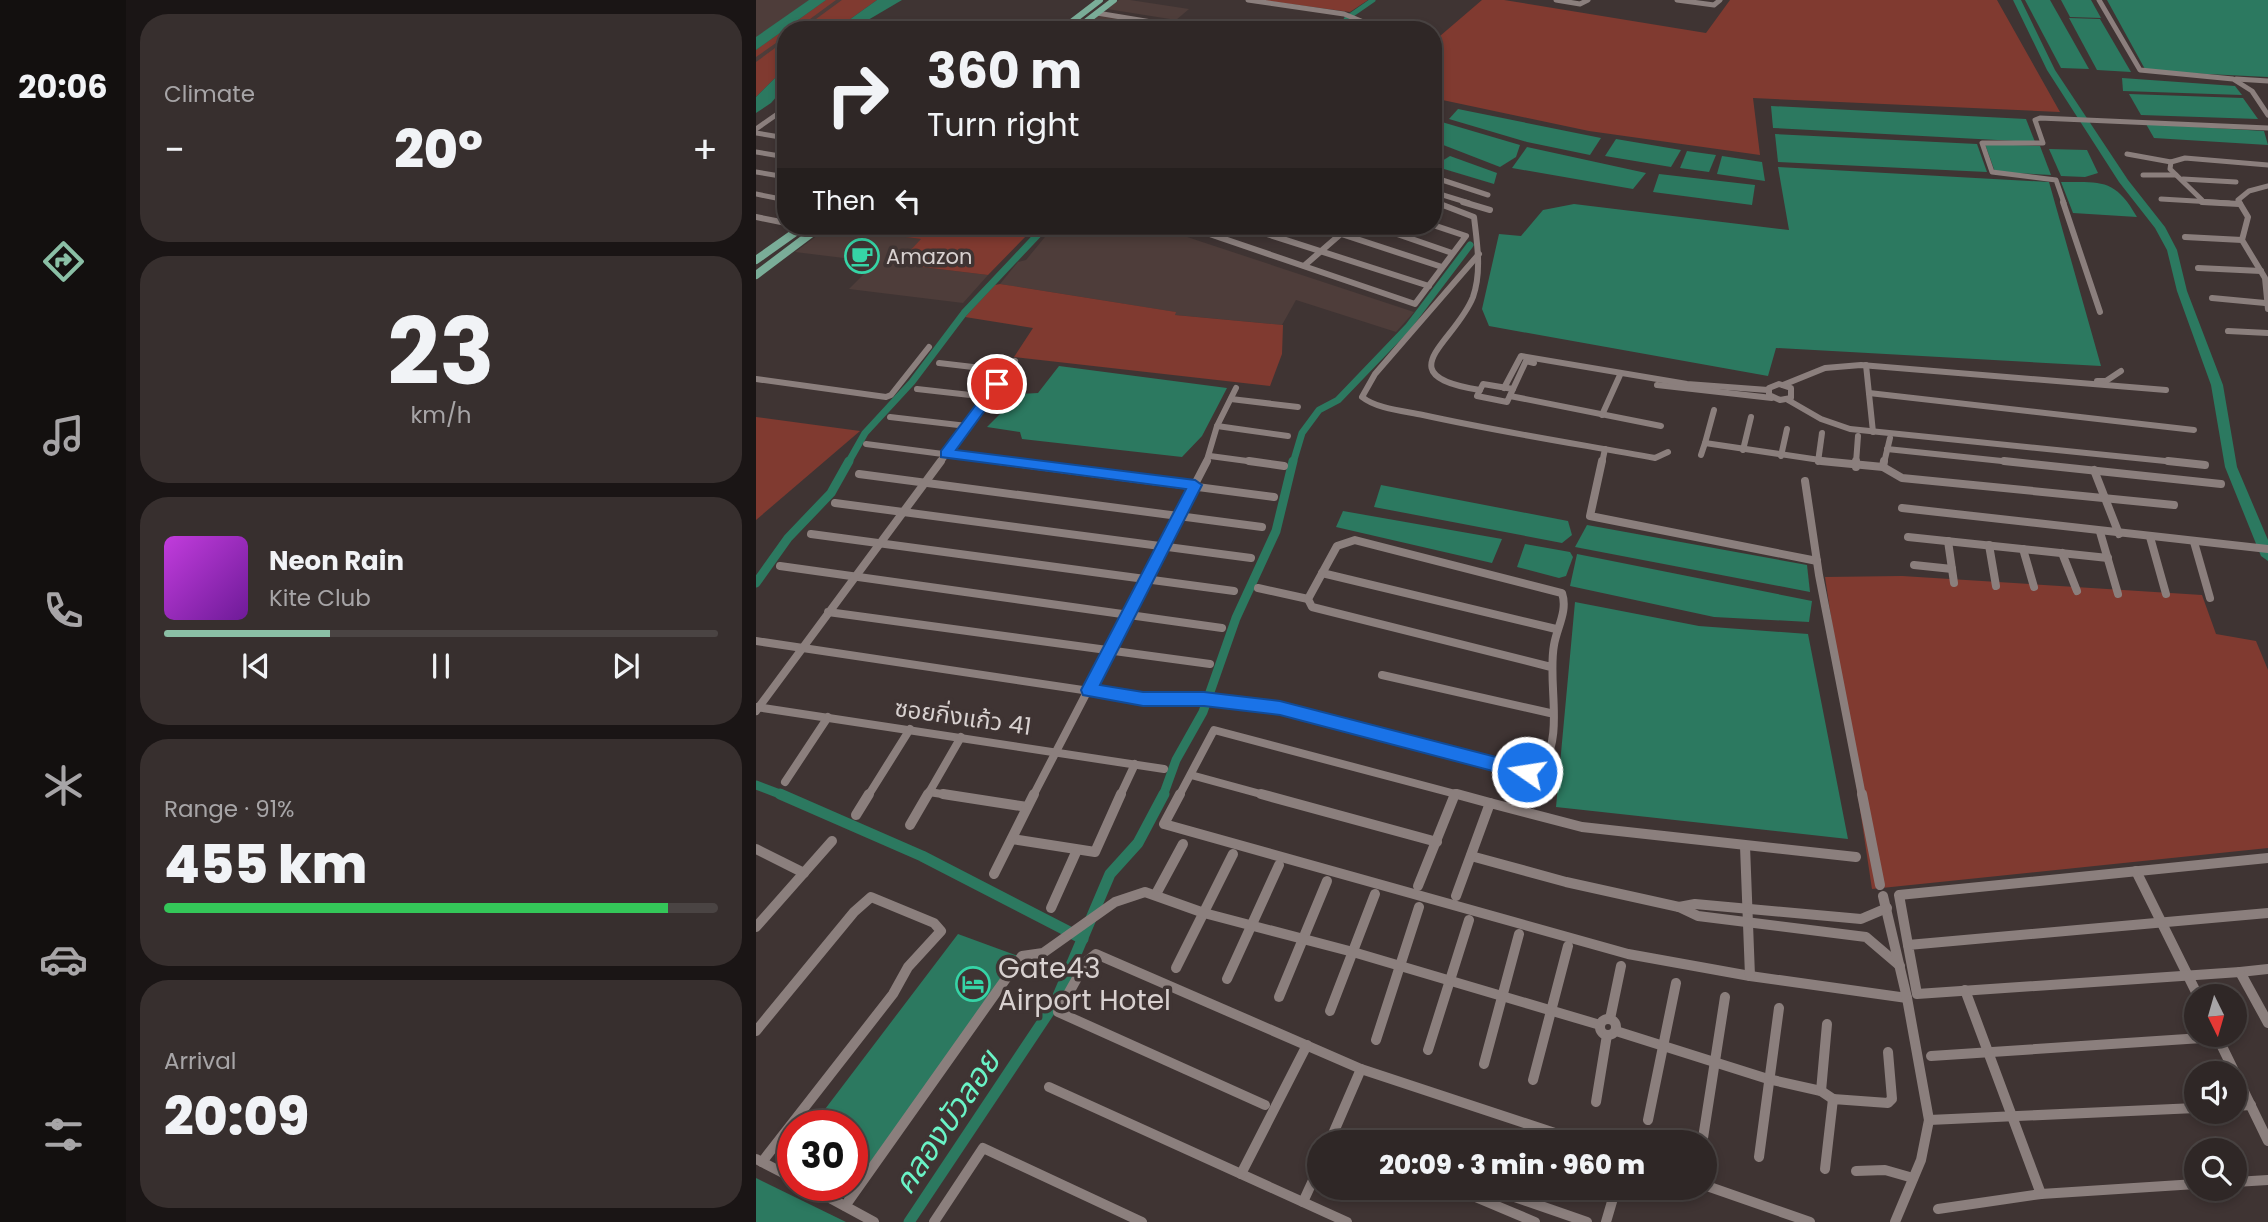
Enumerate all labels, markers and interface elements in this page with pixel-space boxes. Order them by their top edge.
text: 360 m [927,37,1082,105]
icon: right [812,49,903,140]
text: 20:06 [18,64,108,109]
text: Climate [164,78,255,110]
text: Turn right [927,102,1079,147]
text: 20° [394,113,483,186]
text: − [164,123,185,176]
text: + [692,123,718,176]
icon: left [889,182,927,220]
text: Then [812,183,875,219]
icon: directions [39,237,88,286]
cafe icon: Amazon [843,237,881,275]
place label: Amazon [886,242,972,271]
text: 23 [387,288,495,416]
pin [967,354,1027,414]
icon: arrive [978,365,1016,403]
text: km/h [410,399,472,431]
icon: music [39,411,88,460]
text: Neon Rain [269,543,404,579]
text: Kite Club [269,582,371,614]
icon: phone [39,586,88,635]
icon: previous [237,647,275,685]
icon: pause [422,647,460,685]
icon: next [607,647,645,685]
street label: ซอยกิ่งแก้ว 41 [893,691,1033,743]
position arrow [1490,735,1564,809]
icon: climate [39,761,88,810]
text: Range · 91% [164,793,295,825]
text: 455 km [164,828,367,901]
icon: car [39,935,88,984]
place label: Gate43 Airport Hotel [998,949,1171,1020]
hotel icon: Gate43 Airport Hotel [954,965,992,1003]
north arrow [2184,984,2247,1046]
map controls [2184,984,2247,1201]
water label: คลองบัวลอย [881,1040,1012,1203]
text: Arrival [164,1045,236,1077]
button: sound [2184,1061,2247,1124]
text: 20:09 [164,1080,309,1153]
icon: filters [39,1110,88,1159]
speed limit sign: 30 [777,1110,868,1201]
button: search [2184,1138,2247,1201]
text: 20:09 · 3 min · 960 m [1379,1147,1645,1183]

